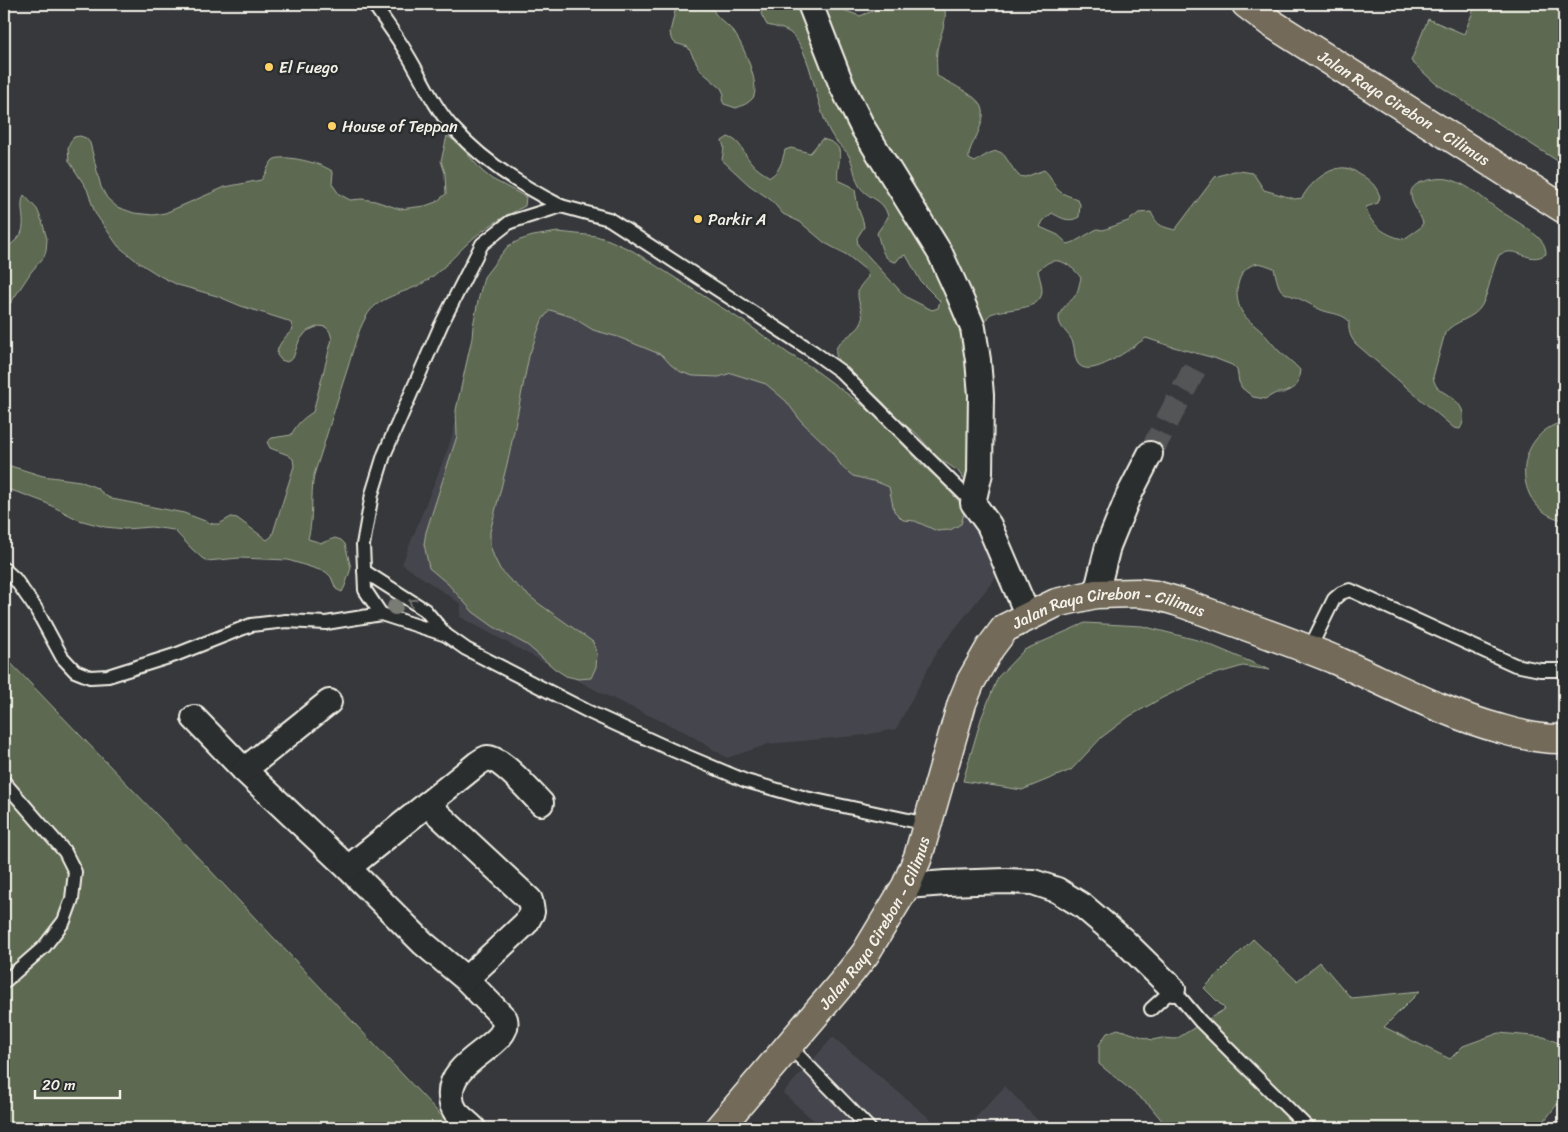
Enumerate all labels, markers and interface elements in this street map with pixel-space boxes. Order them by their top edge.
street label: Jalan Raya Cirebon - Cilimus [1311,42,1496,174]
place label: El Fuego [279,53,338,82]
marker: El Fuego [263,61,275,73]
place label: House of Teppan [342,112,458,141]
marker: House of Teppan [326,120,338,132]
place label: Parkir A [708,205,766,234]
marker: Parkir A [692,213,704,225]
street label: Jalan Raya Cirebon - Cilimus [1006,579,1209,638]
one-way arrow [408,598,417,608]
street label: Jalan Raya Cirebon - Cilimus [811,833,938,1017]
scale bar [35,1067,120,1099]
text: 20 m [42,1072,76,1098]

